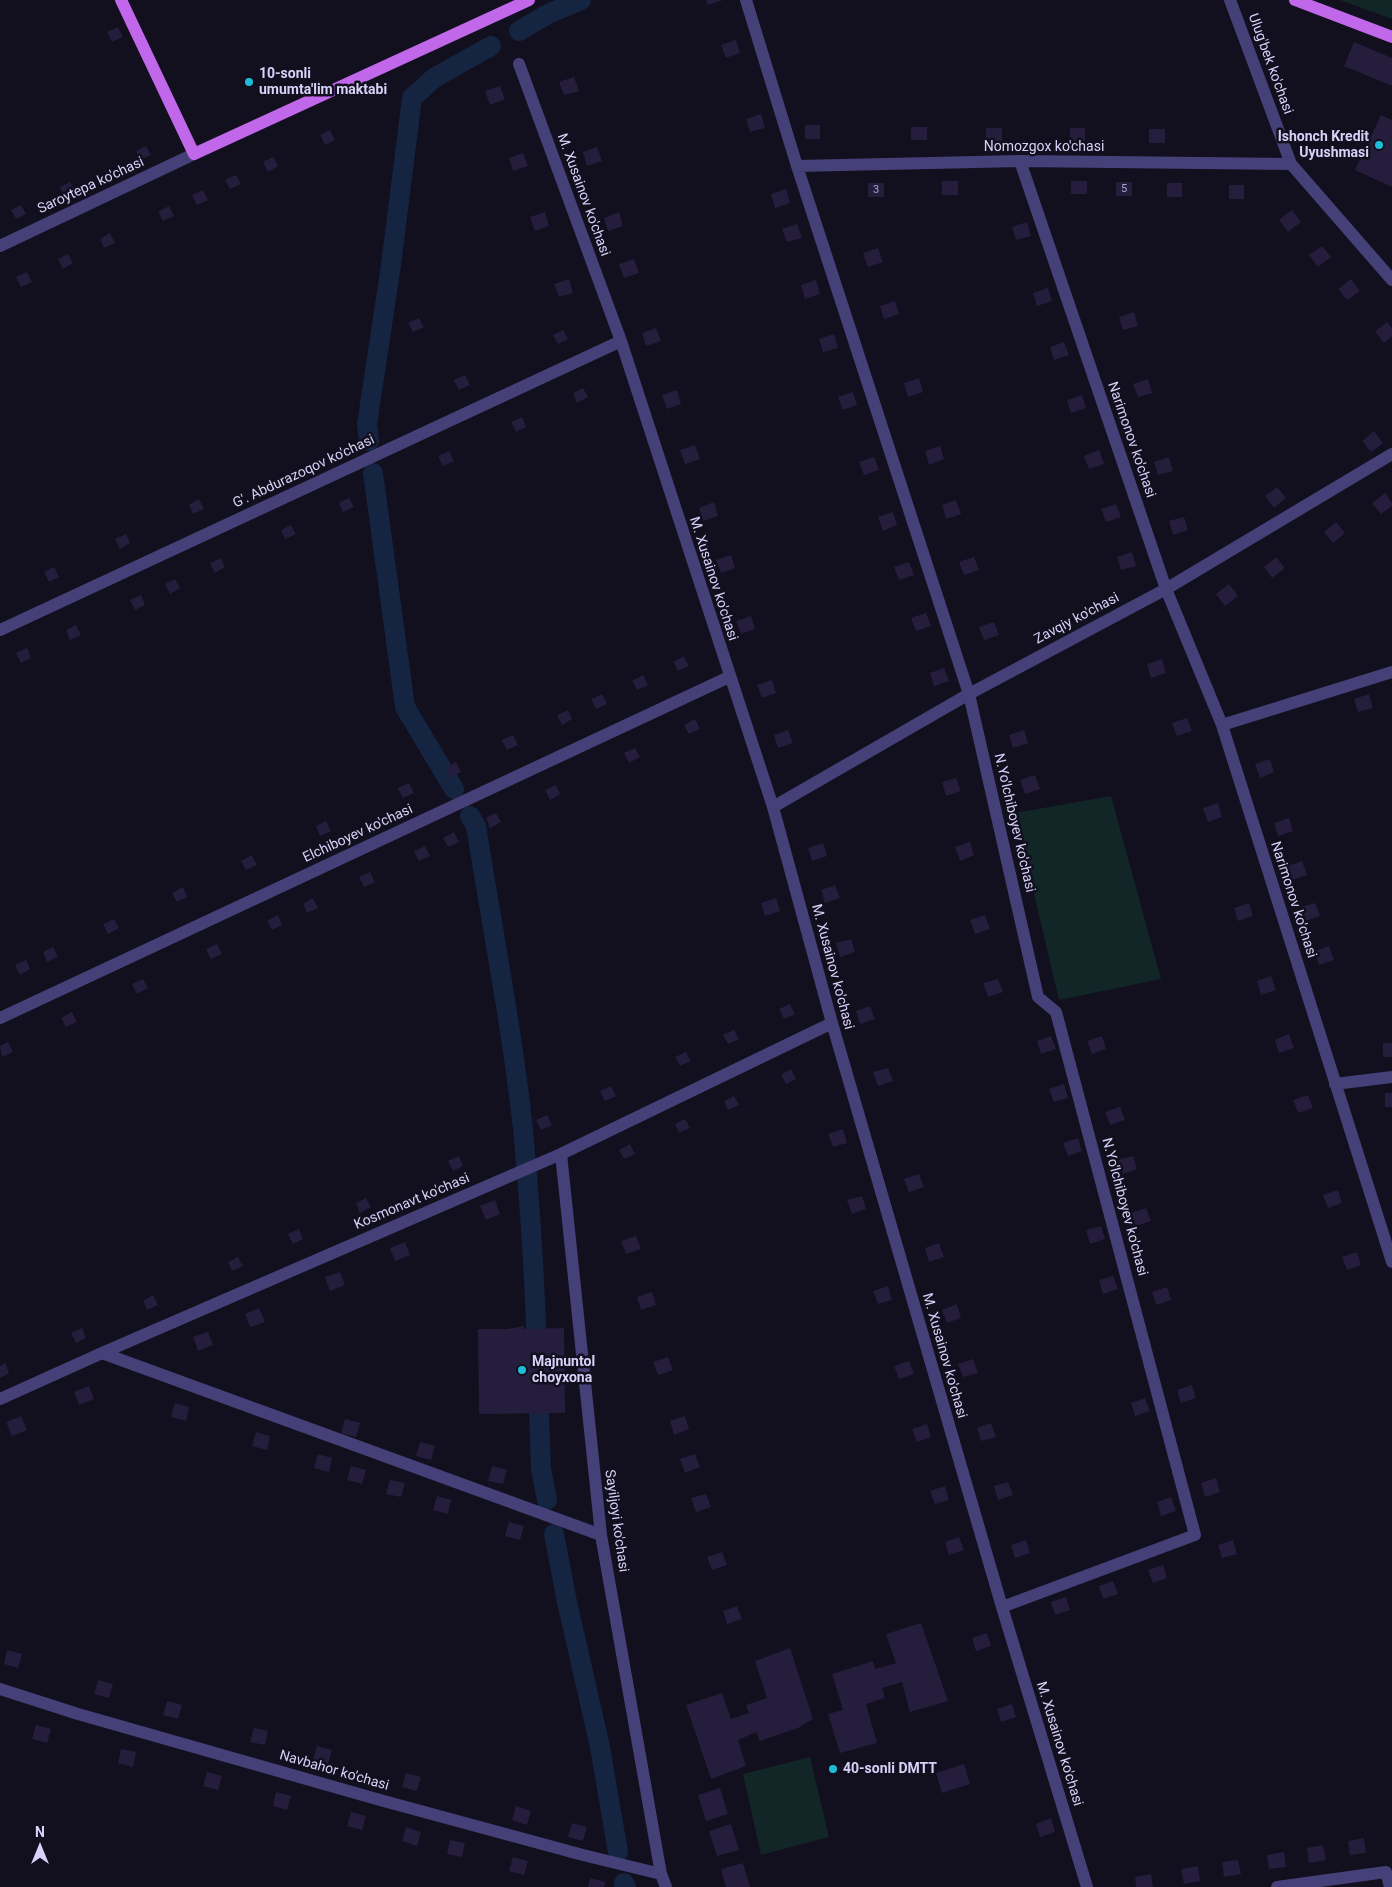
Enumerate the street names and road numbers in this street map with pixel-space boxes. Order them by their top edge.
street label: Ulug'bek ko'chasi [1244,11,1296,117]
street label: M. Xusainov ko'chasi [553,131,613,259]
street label: Nomozgox ko'chasi [984,139,1104,155]
street label: Saroytepa ko'chasi [35,154,147,218]
street label: Narimonov ko'chasi [1103,380,1159,500]
street label: G'. Abdurazoqov ko'chasi [231,432,377,512]
street label: M. Xusainov ko'chasi [685,515,741,643]
street label: Zavqiy ko'chasi [1032,590,1122,648]
street label: N.Yo'lchiboyev ko'chasi [990,752,1038,894]
street label: Elchiboyev ko'chasi [300,801,416,867]
street label: Narimonov ko'chasi [1266,840,1320,960]
street label: M. Xusainov ko'chasi [807,902,857,1032]
street label: N.Yo'lchiboyev ko'chasi [1097,1136,1151,1278]
street label: Kosmonavt ko'chasi [352,1170,472,1234]
street label: M. Xusainov ko'chasi [918,1292,970,1420]
street label: Sayiljoyi ko'chasi [600,1469,632,1573]
street label: M. Xusainov ko'chasi [1032,1680,1086,1808]
street label: Navbahor ko'chasi [277,1747,391,1795]

